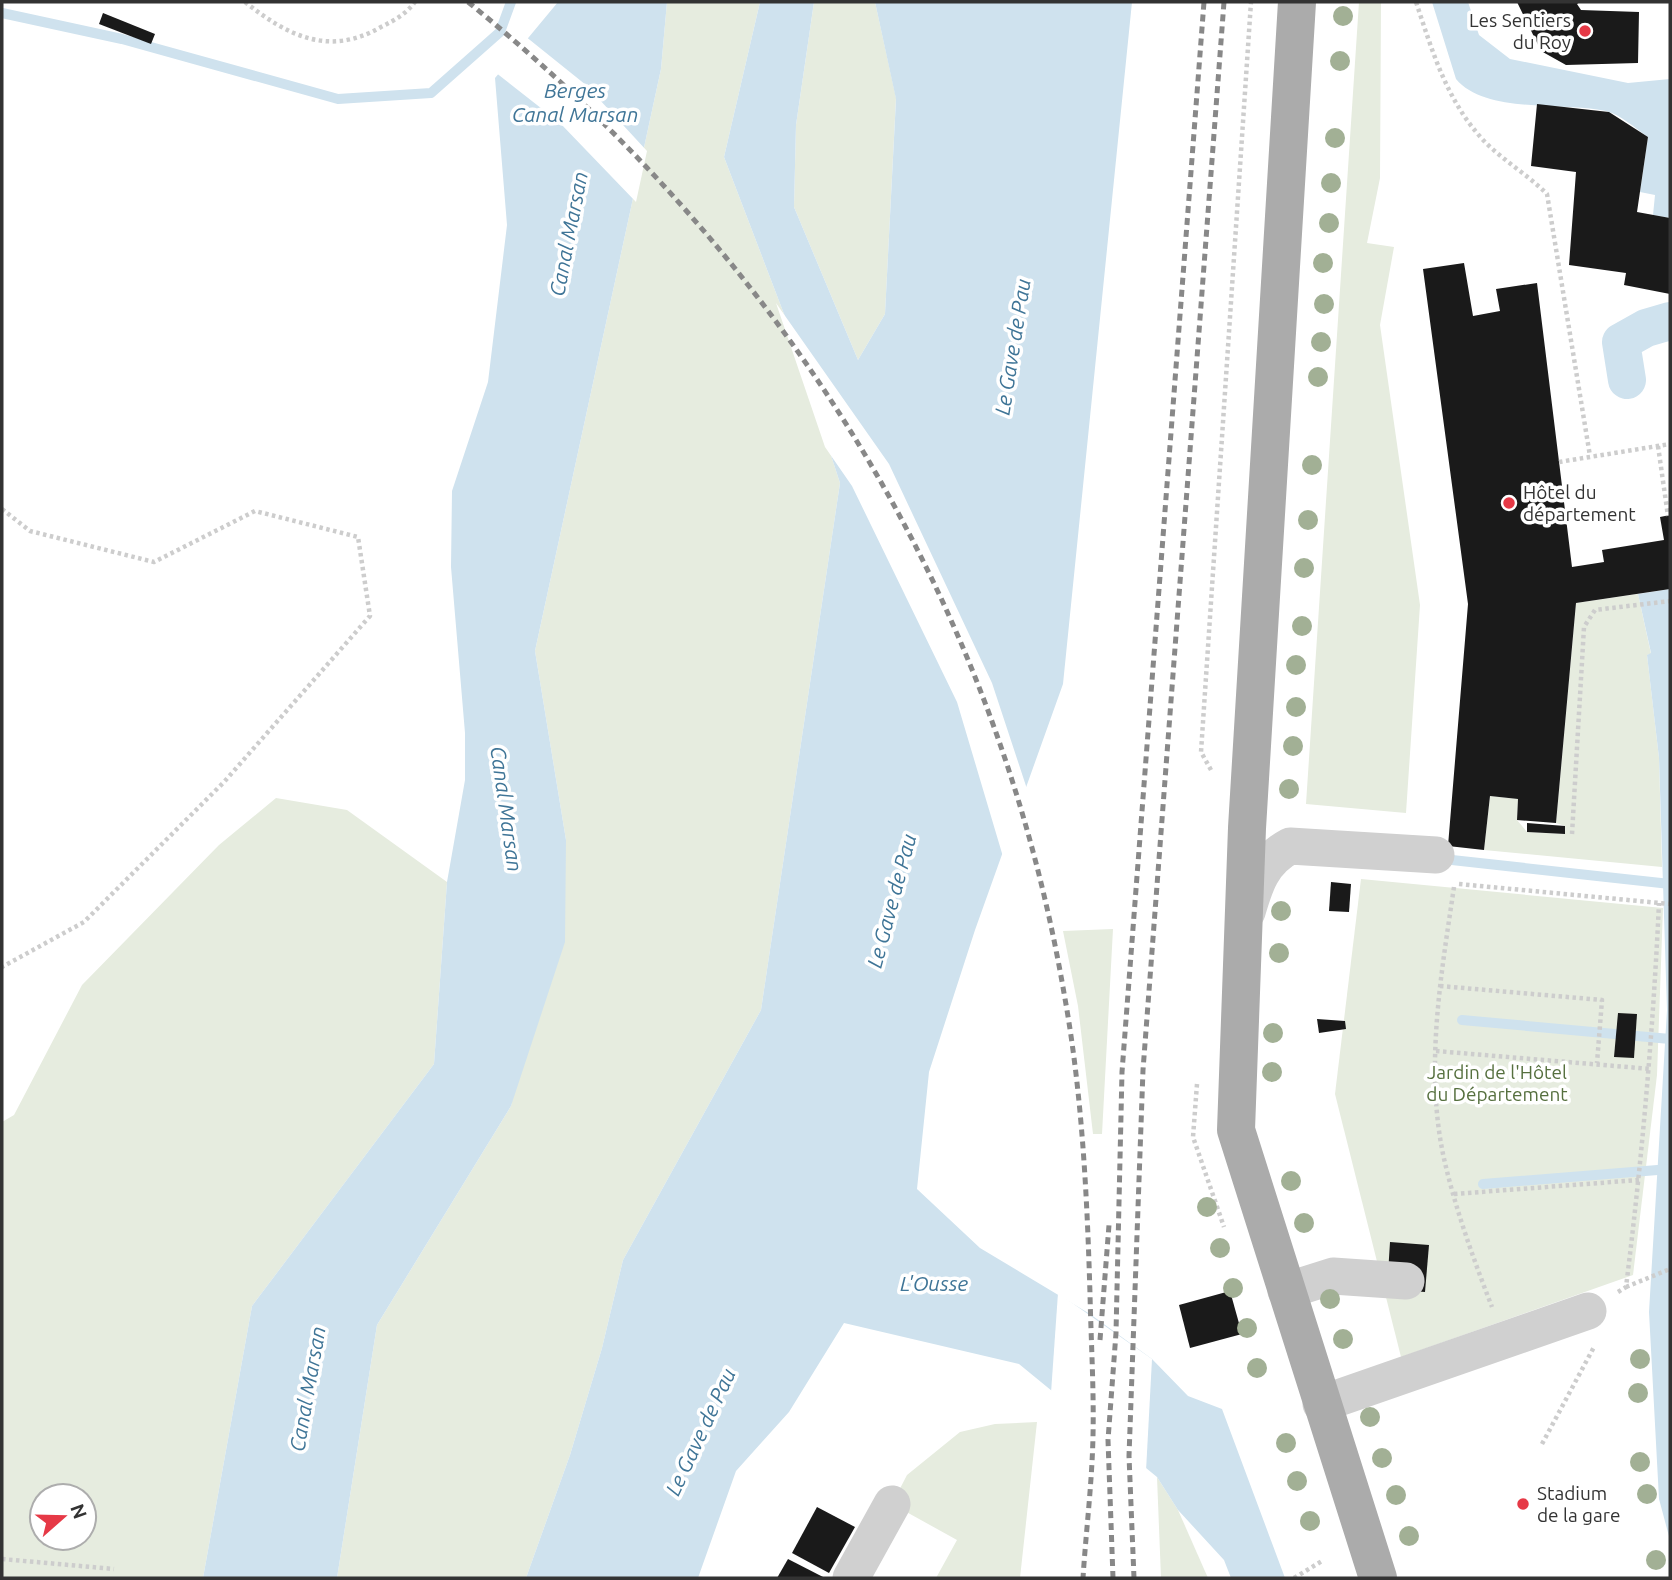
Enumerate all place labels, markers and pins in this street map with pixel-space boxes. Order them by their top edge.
place label: Les Sentiers du Roy [1469,9,1571,53]
marker: Les Sentiers du Roy [1577,23,1593,39]
place label: Hôtel du département [1523,481,1636,525]
marker: Hôtel du département [1501,495,1517,511]
place label: Stadium de la gare [1537,1482,1620,1526]
marker: Stadium de la gare [1515,1496,1531,1512]

